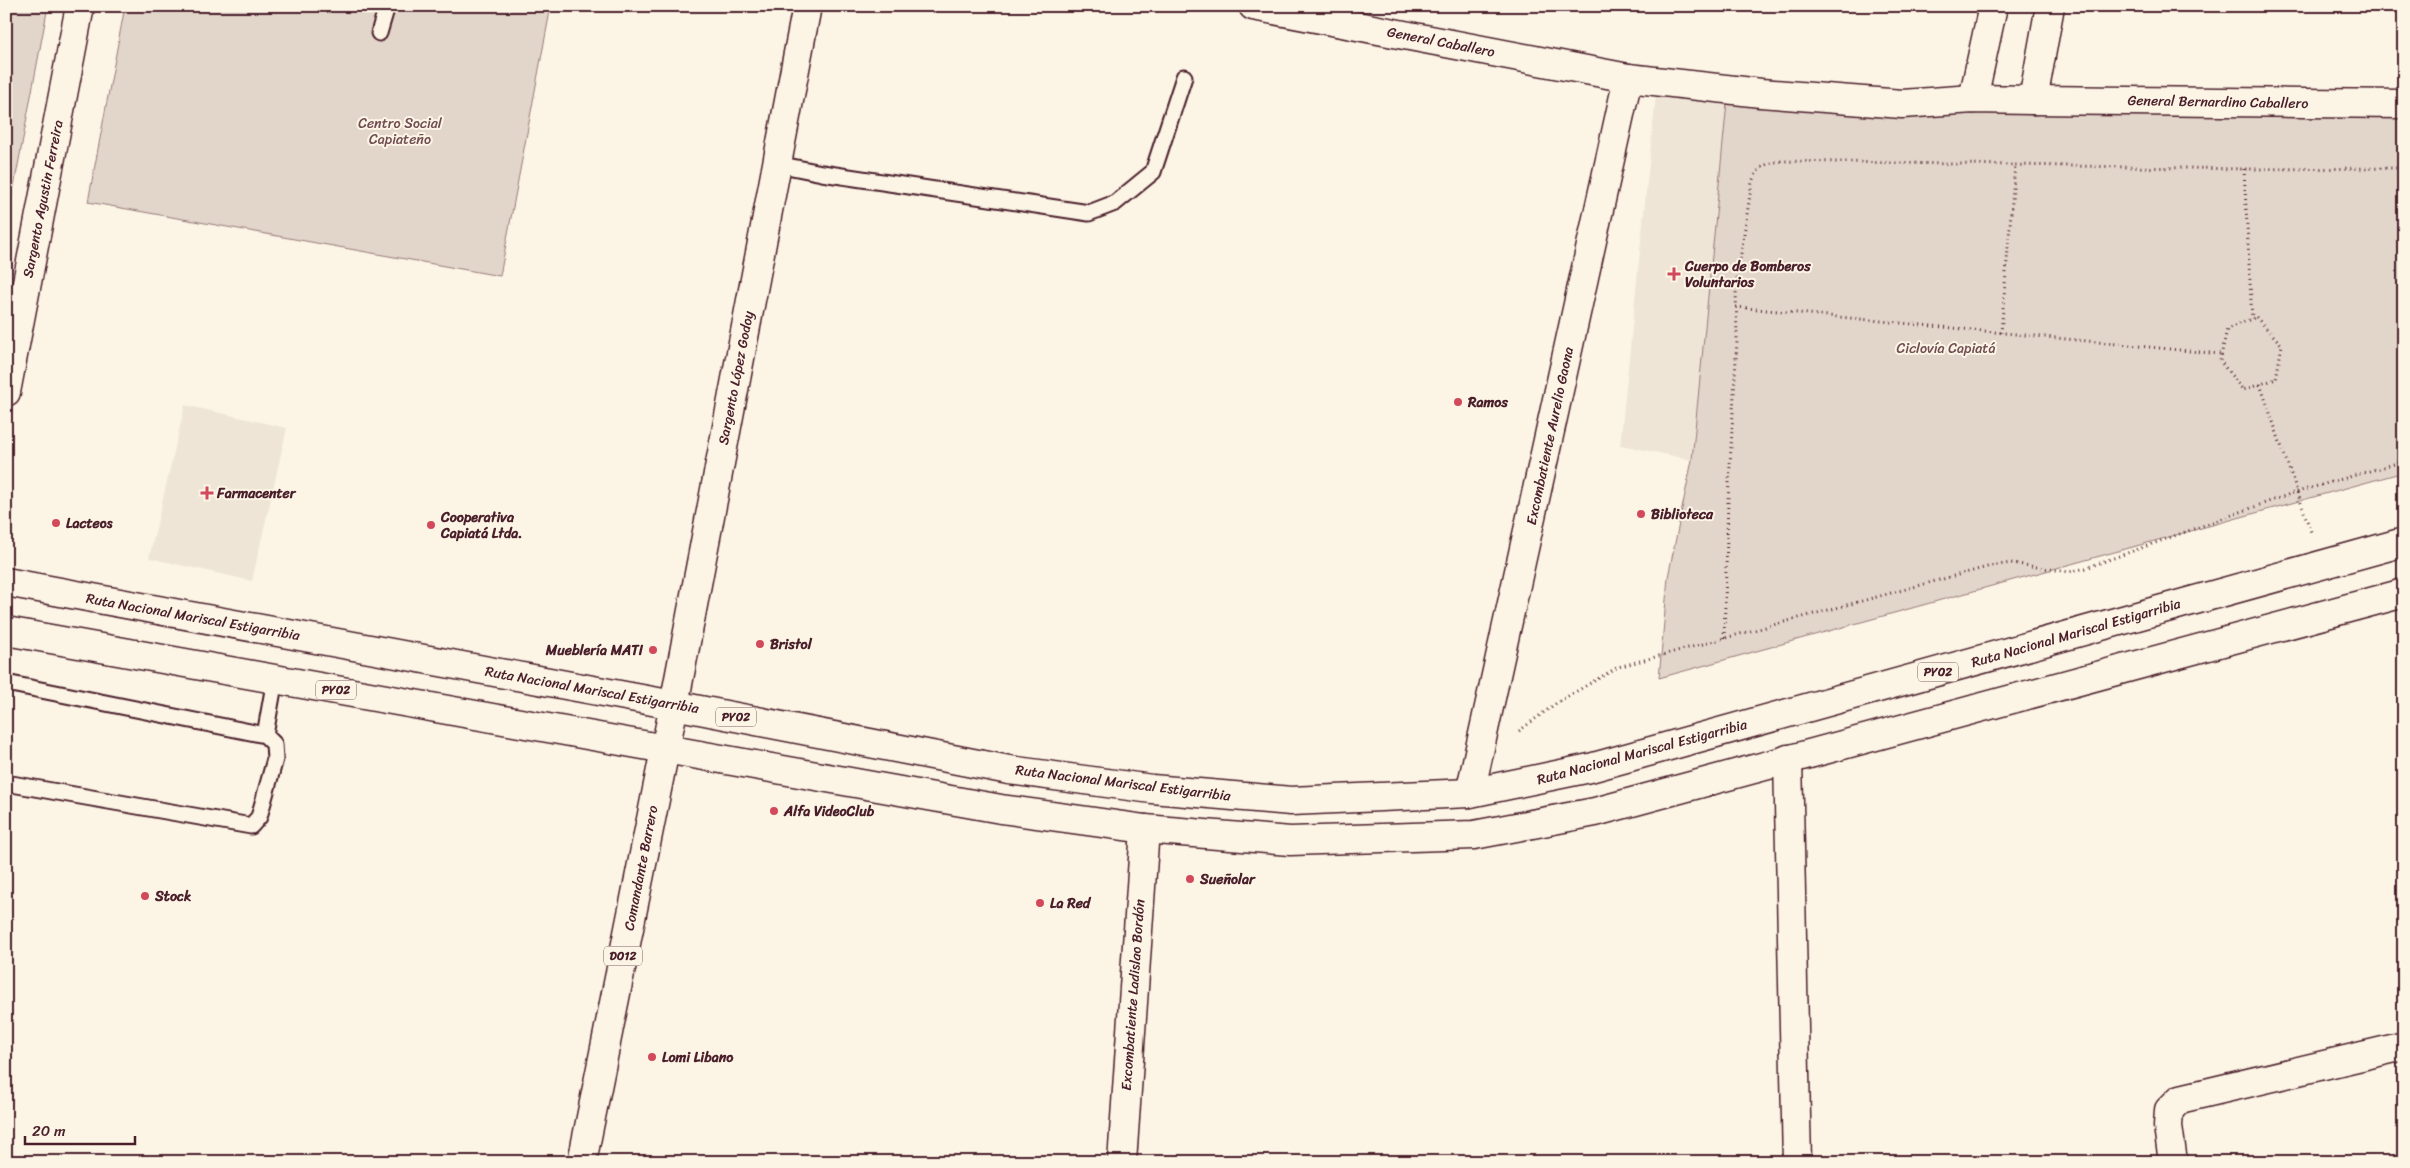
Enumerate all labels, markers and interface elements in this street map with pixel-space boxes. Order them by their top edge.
street label: General Caballero [1385,19,1497,65]
street label: General Bernardino Caballero [2127,88,2309,116]
park label: Centro Social Capiateño [358,111,443,152]
street label: Sargento Agustin Ferreira [15,118,71,280]
place label: Cuerpo de Bomberos Voluntarios [1684,254,1811,295]
marker: Cuerpo de Bomberos Voluntarios [1667,267,1681,281]
street label: Sargento López Godoy [711,308,761,447]
park label: Ciclovía Capiatá [1897,336,1995,361]
street label: Excombatiente Aurelio Gaona [1519,345,1581,527]
place label: Ramos [1467,390,1508,415]
marker: Ramos [1452,396,1464,408]
place label: Farmacenter [216,481,297,506]
marker: Farmacenter [201,487,213,499]
place label: Biblioteca [1651,502,1714,527]
place label: Cooperativa Capiatá Ltda. [440,505,523,546]
marker: Biblioteca [1635,508,1647,520]
place label: Lacteos [66,511,113,536]
marker: Lacteos [50,517,62,529]
marker: Cooperativa Capiatá Ltda. [425,519,437,531]
street label: Ruta Nacional Mariscal Estigarribia [84,586,303,648]
street label: Ruta Nacional Mariscal Estigarribia [1968,591,2184,675]
place label: Bristol [770,632,813,657]
place label: Mueblería MATI [545,638,644,663]
marker: Bristol [754,638,766,650]
marker: Mueblería MATI [647,644,659,656]
street label: Ruta Nacional Mariscal Estigarribia [483,659,702,721]
road number: PY02 [1918,662,1958,682]
road number: PY02 [316,680,356,700]
road number: PY02 [716,708,756,726]
street label: Ruta Nacional Mariscal Estigarribia [1534,712,1751,792]
street label: Ruta Nacional Mariscal Estigarribia [1014,757,1233,809]
place label: Alfa VideoClub [783,799,875,824]
street label: Comandante Barrero [617,803,665,933]
marker: Alfa VideoClub [768,805,780,817]
place label: Sueñolar [1199,867,1256,892]
marker: Sueñolar [1184,873,1196,885]
place label: Stock [154,884,192,909]
marker: Stock [139,890,151,902]
place label: La Red [1050,891,1092,916]
marker: La Red [1034,897,1046,909]
street label: Excombatiente Ladislao Bordón [1114,898,1152,1092]
road number: D012 [604,946,642,966]
place label: Lomi Libano [662,1045,734,1070]
marker: Lomi Libano [646,1051,658,1063]
scale bar [25,1113,135,1145]
text: 20 m [32,1118,66,1144]

